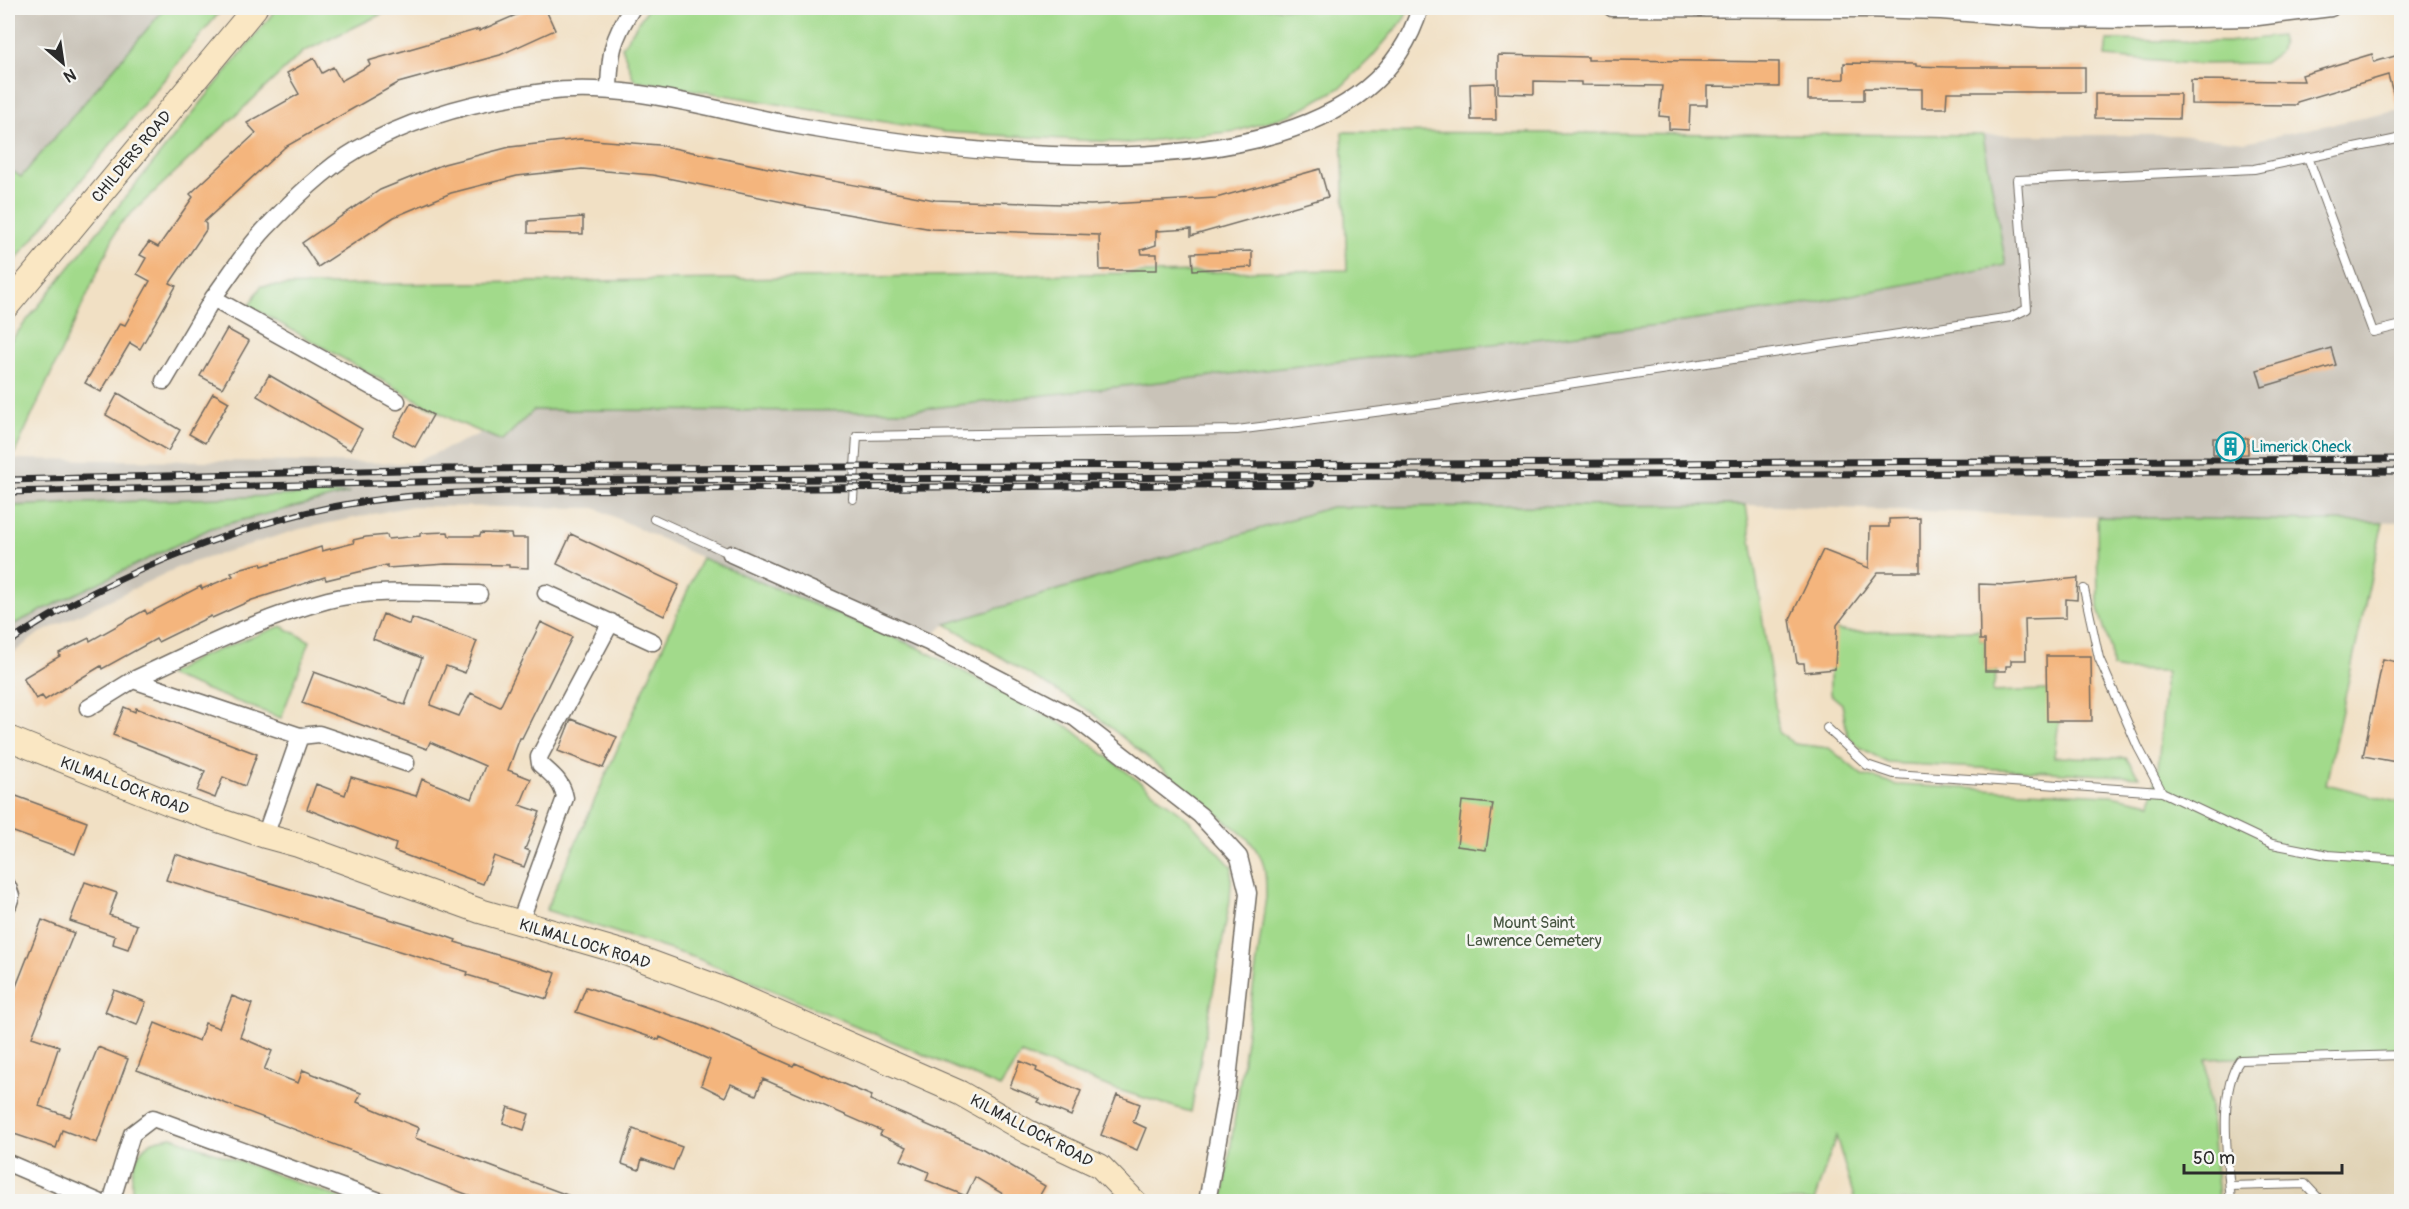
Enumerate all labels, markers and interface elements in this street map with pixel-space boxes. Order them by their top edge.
north arrow [33,33,93,93]
text: N [60,64,79,87]
street label: CHILDERS ROAD [88,107,176,207]
building icon: Limerick Check [2214,430,2246,462]
place label: Limerick Check [2251,437,2352,457]
street label: KILMALLOCK ROAD [58,752,192,820]
park label: Mount Saint Lawrence Cemetery [1466,913,1602,951]
street label: KILMALLOCK ROAD [517,914,653,973]
street label: KILMALLOCK ROAD [967,1090,1096,1172]
scale bar [2184,1137,2342,1175]
text: 50 m [2193,1147,2235,1170]

